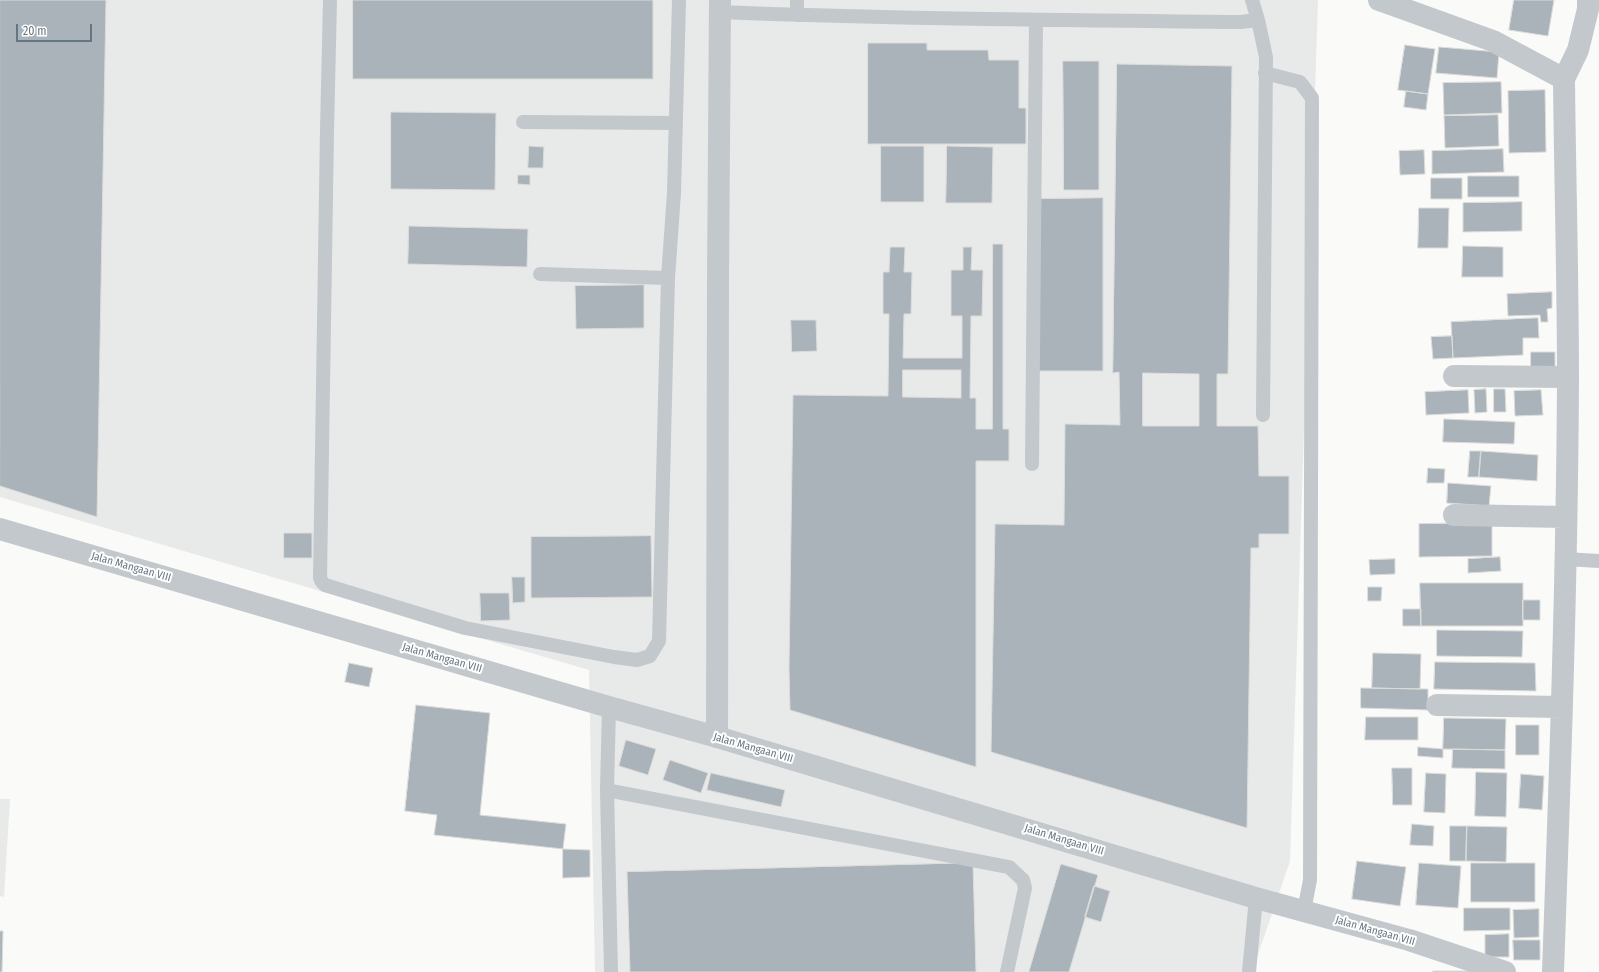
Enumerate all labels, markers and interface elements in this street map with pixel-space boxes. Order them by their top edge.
scale bar [18,16,94,42]
text: 20 m [23,24,47,38]
street label: Jalan Mangaan VIII [90,549,172,585]
street label: Jalan Mangaan VIII [401,640,483,676]
street label: Jalan Mangaan VIII [712,730,794,766]
street label: Jalan Mangaan VIII [1023,822,1105,858]
street label: Jalan Mangaan VIII [1334,913,1416,949]

